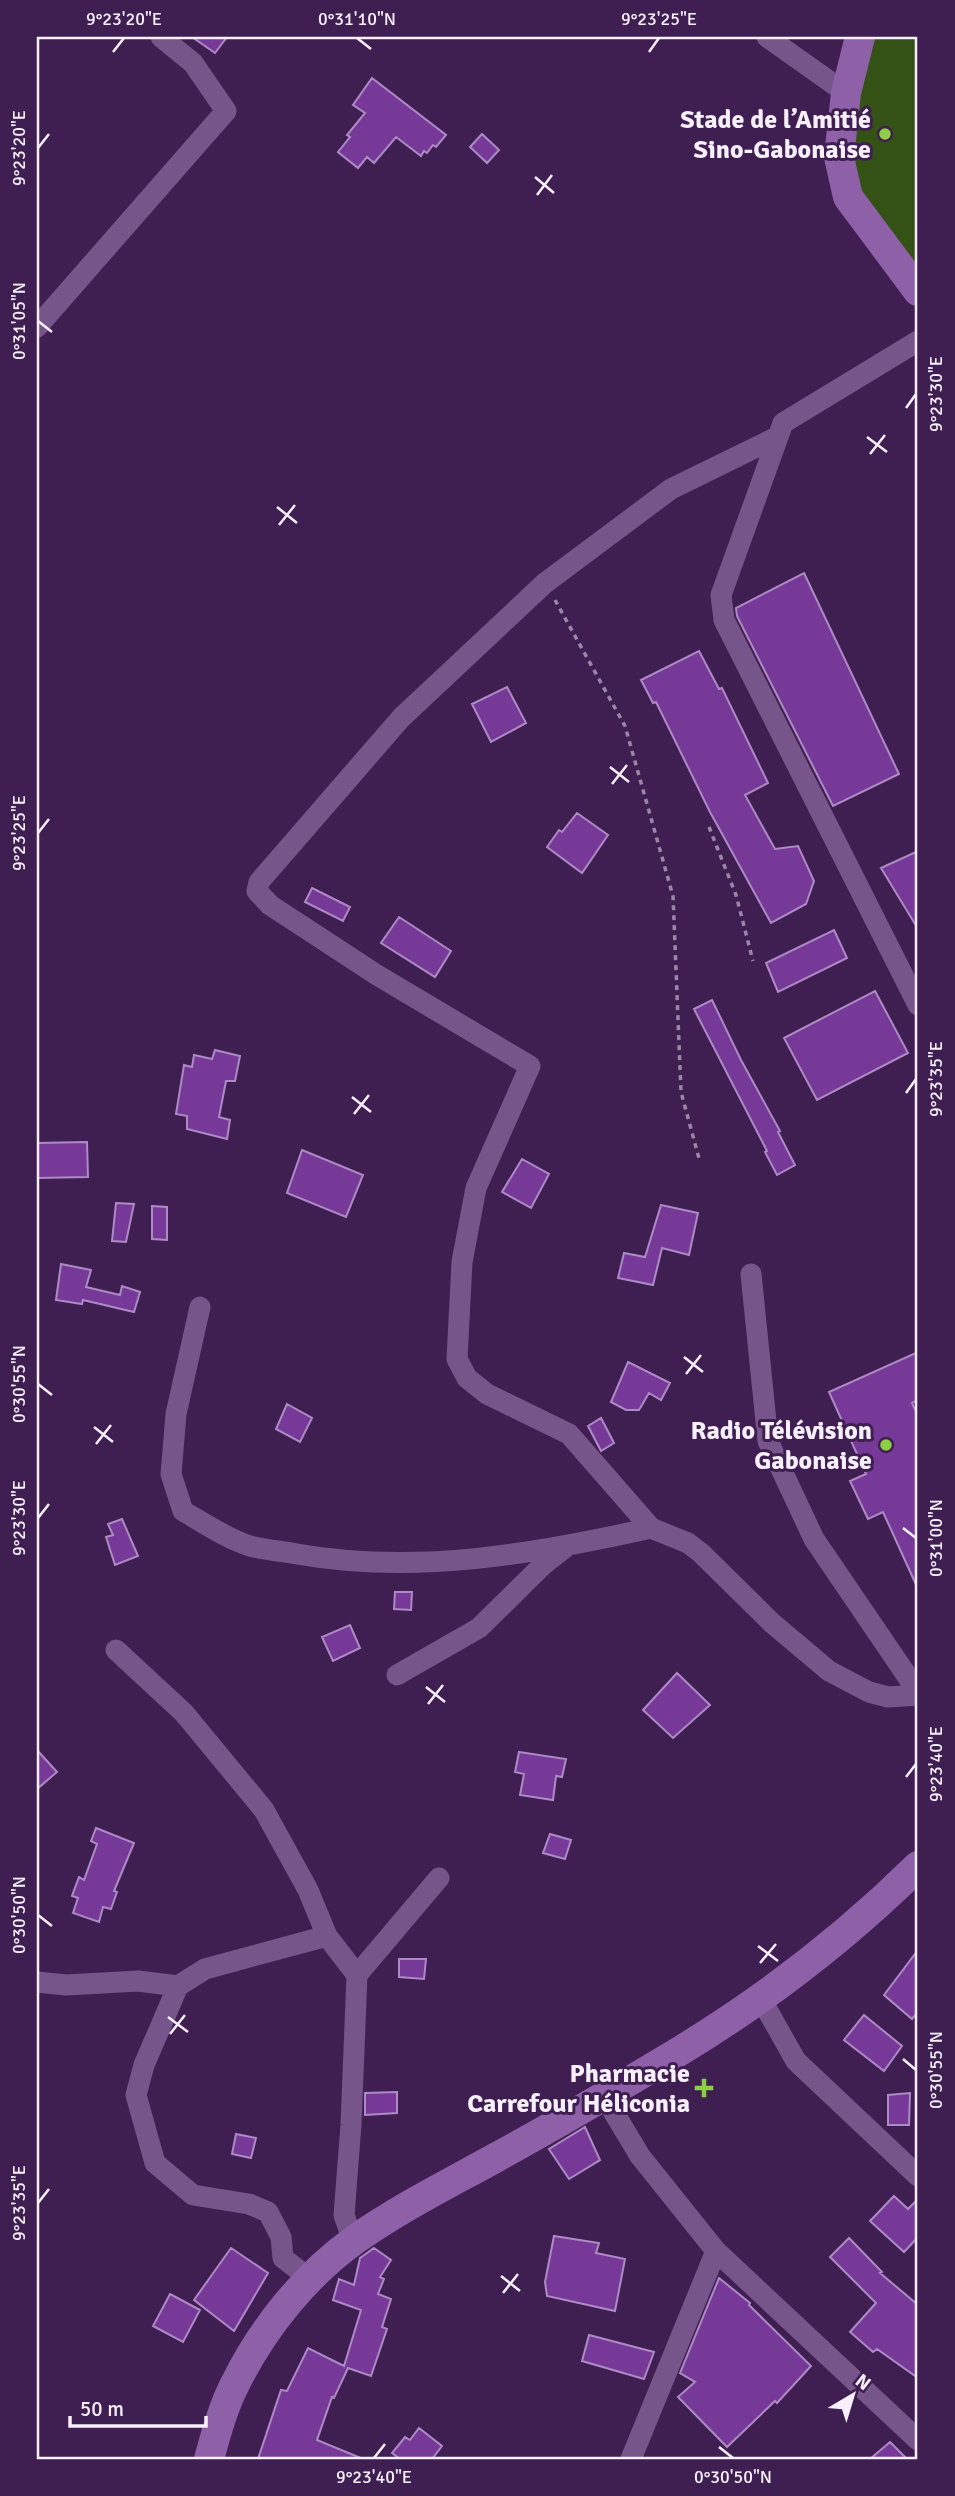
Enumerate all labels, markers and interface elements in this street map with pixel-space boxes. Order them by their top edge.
text: 9°23'20"E [86,8,162,30]
text: 0°31'10"N [318,8,396,30]
text: 9°23'25"E [621,8,697,30]
place label: Stade de l’Amitié Sino-Gabonaise [680,104,871,166]
text: 9°23'20"E [8,110,30,186]
marker: Stade de l’Amitié Sino-Gabonaise [877,126,893,142]
text: 0°31'05"N [8,282,30,360]
text: 9°23'30"E [925,356,947,432]
text: 9°23'25"E [8,795,30,871]
text: 9°23'35"E [925,1041,947,1117]
text: 0°30'55"N [8,1345,30,1423]
place label: Radio Télévision Gabonaise [691,1415,872,1477]
marker: Radio Télévision Gabonaise [878,1437,894,1453]
text: 9°23'30"E [8,1480,30,1556]
text: 0°31'00"N [925,1499,947,1577]
text: 9°23'40"E [925,1726,947,1802]
text: 0°30'50"N [8,1876,30,1954]
text: 0°30'55"N [925,2031,947,2109]
place label: Pharmacie Carrefour Héliconia [467,2058,690,2120]
marker: Pharmacie Carrefour Héliconia [696,2080,712,2096]
text: 9°23'35"E [8,2165,30,2241]
north arrow [818,2360,888,2430]
text: N [850,2369,875,2396]
scale bar [70,2384,206,2428]
text: 50 m [80,2396,124,2422]
text: 9°23'40"E [336,2466,412,2488]
text: 0°30'50"N [694,2466,772,2488]

